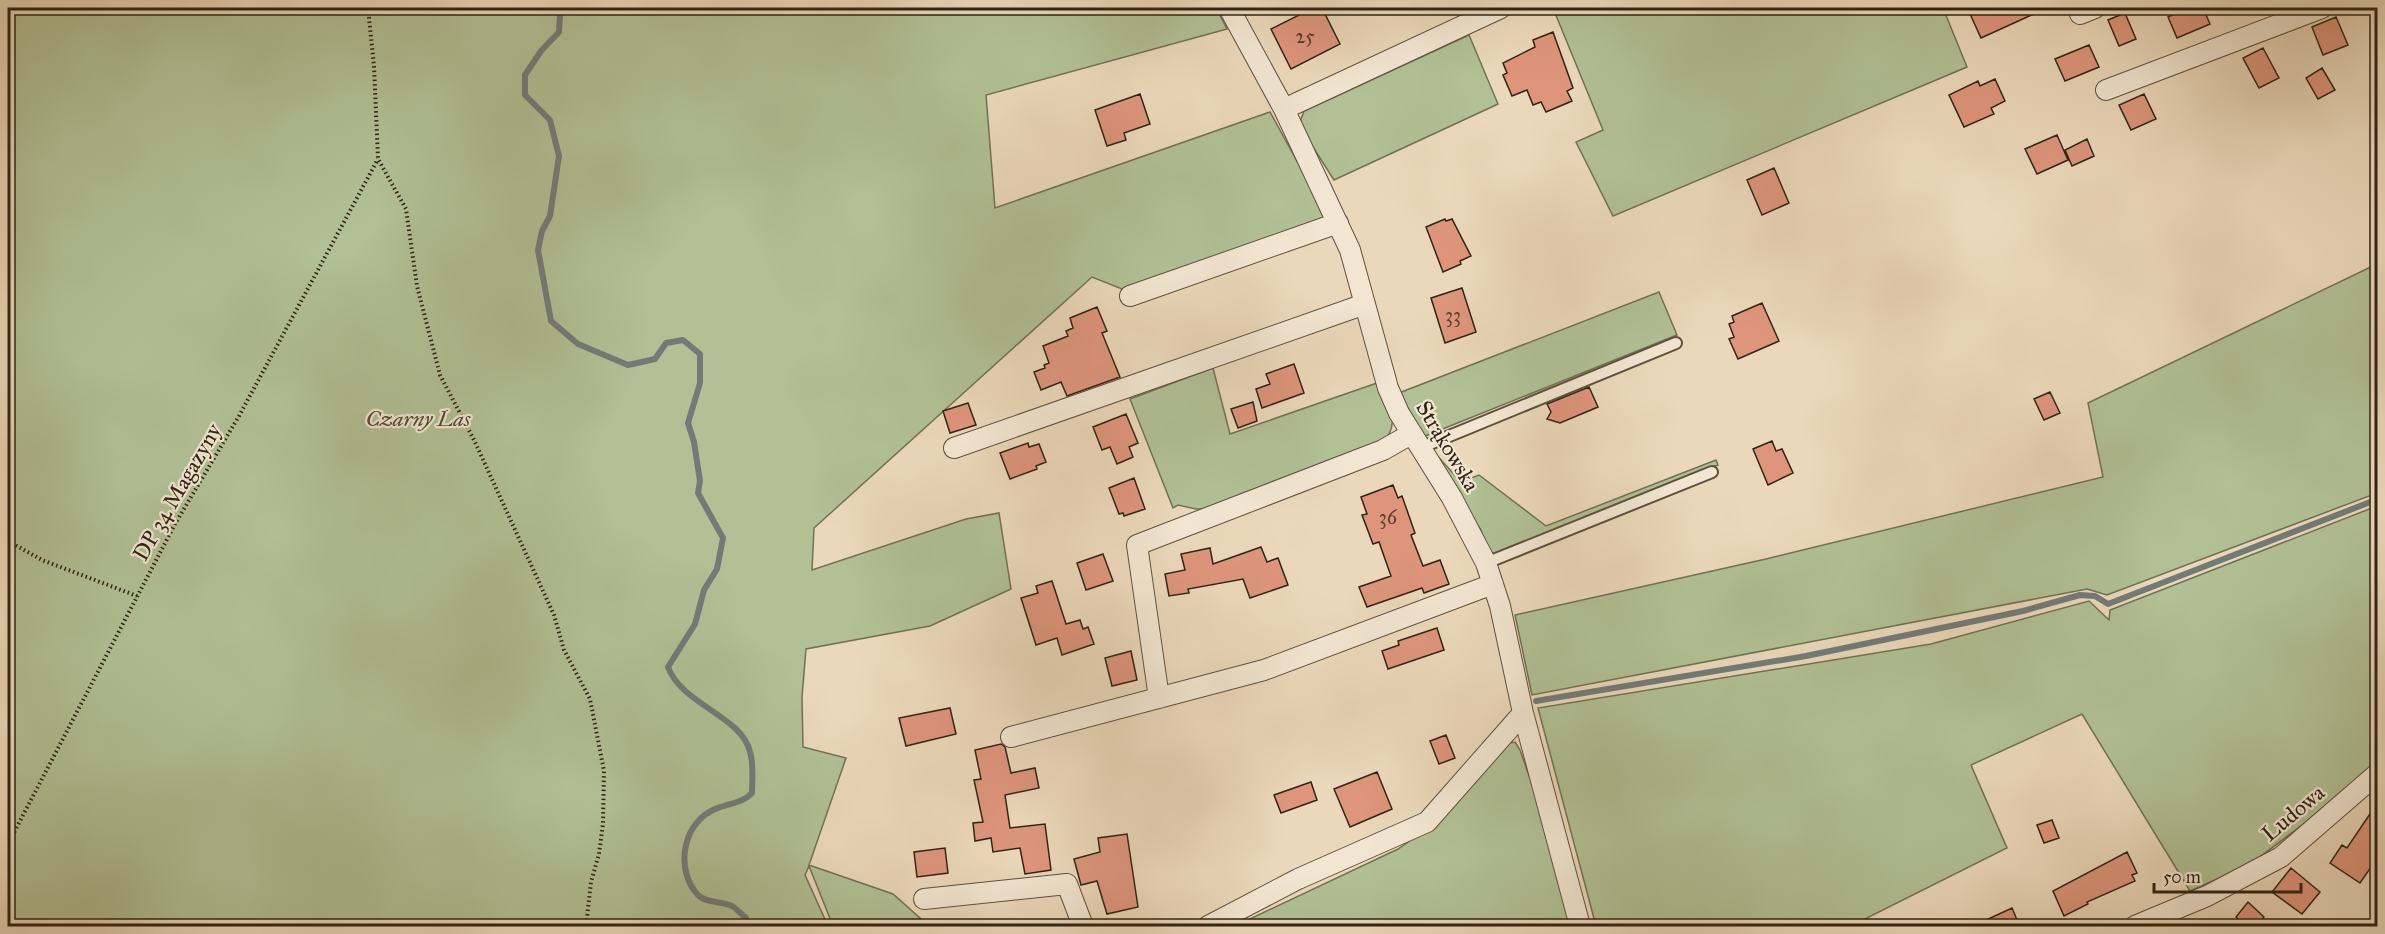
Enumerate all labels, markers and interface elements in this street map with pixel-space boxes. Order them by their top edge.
house number: 25 [1295,24,1315,48]
house number: 33 [1445,303,1461,327]
street label: Strąkowska [1410,396,1486,497]
park label: Czarny Las [366,405,471,432]
street label: DP 34 Magazyny [127,418,228,565]
house number: 36 [1379,505,1398,529]
street label: Ludowa [2256,778,2330,847]
scale bar [2154,856,2301,894]
text: 50 m [2163,866,2201,888]

